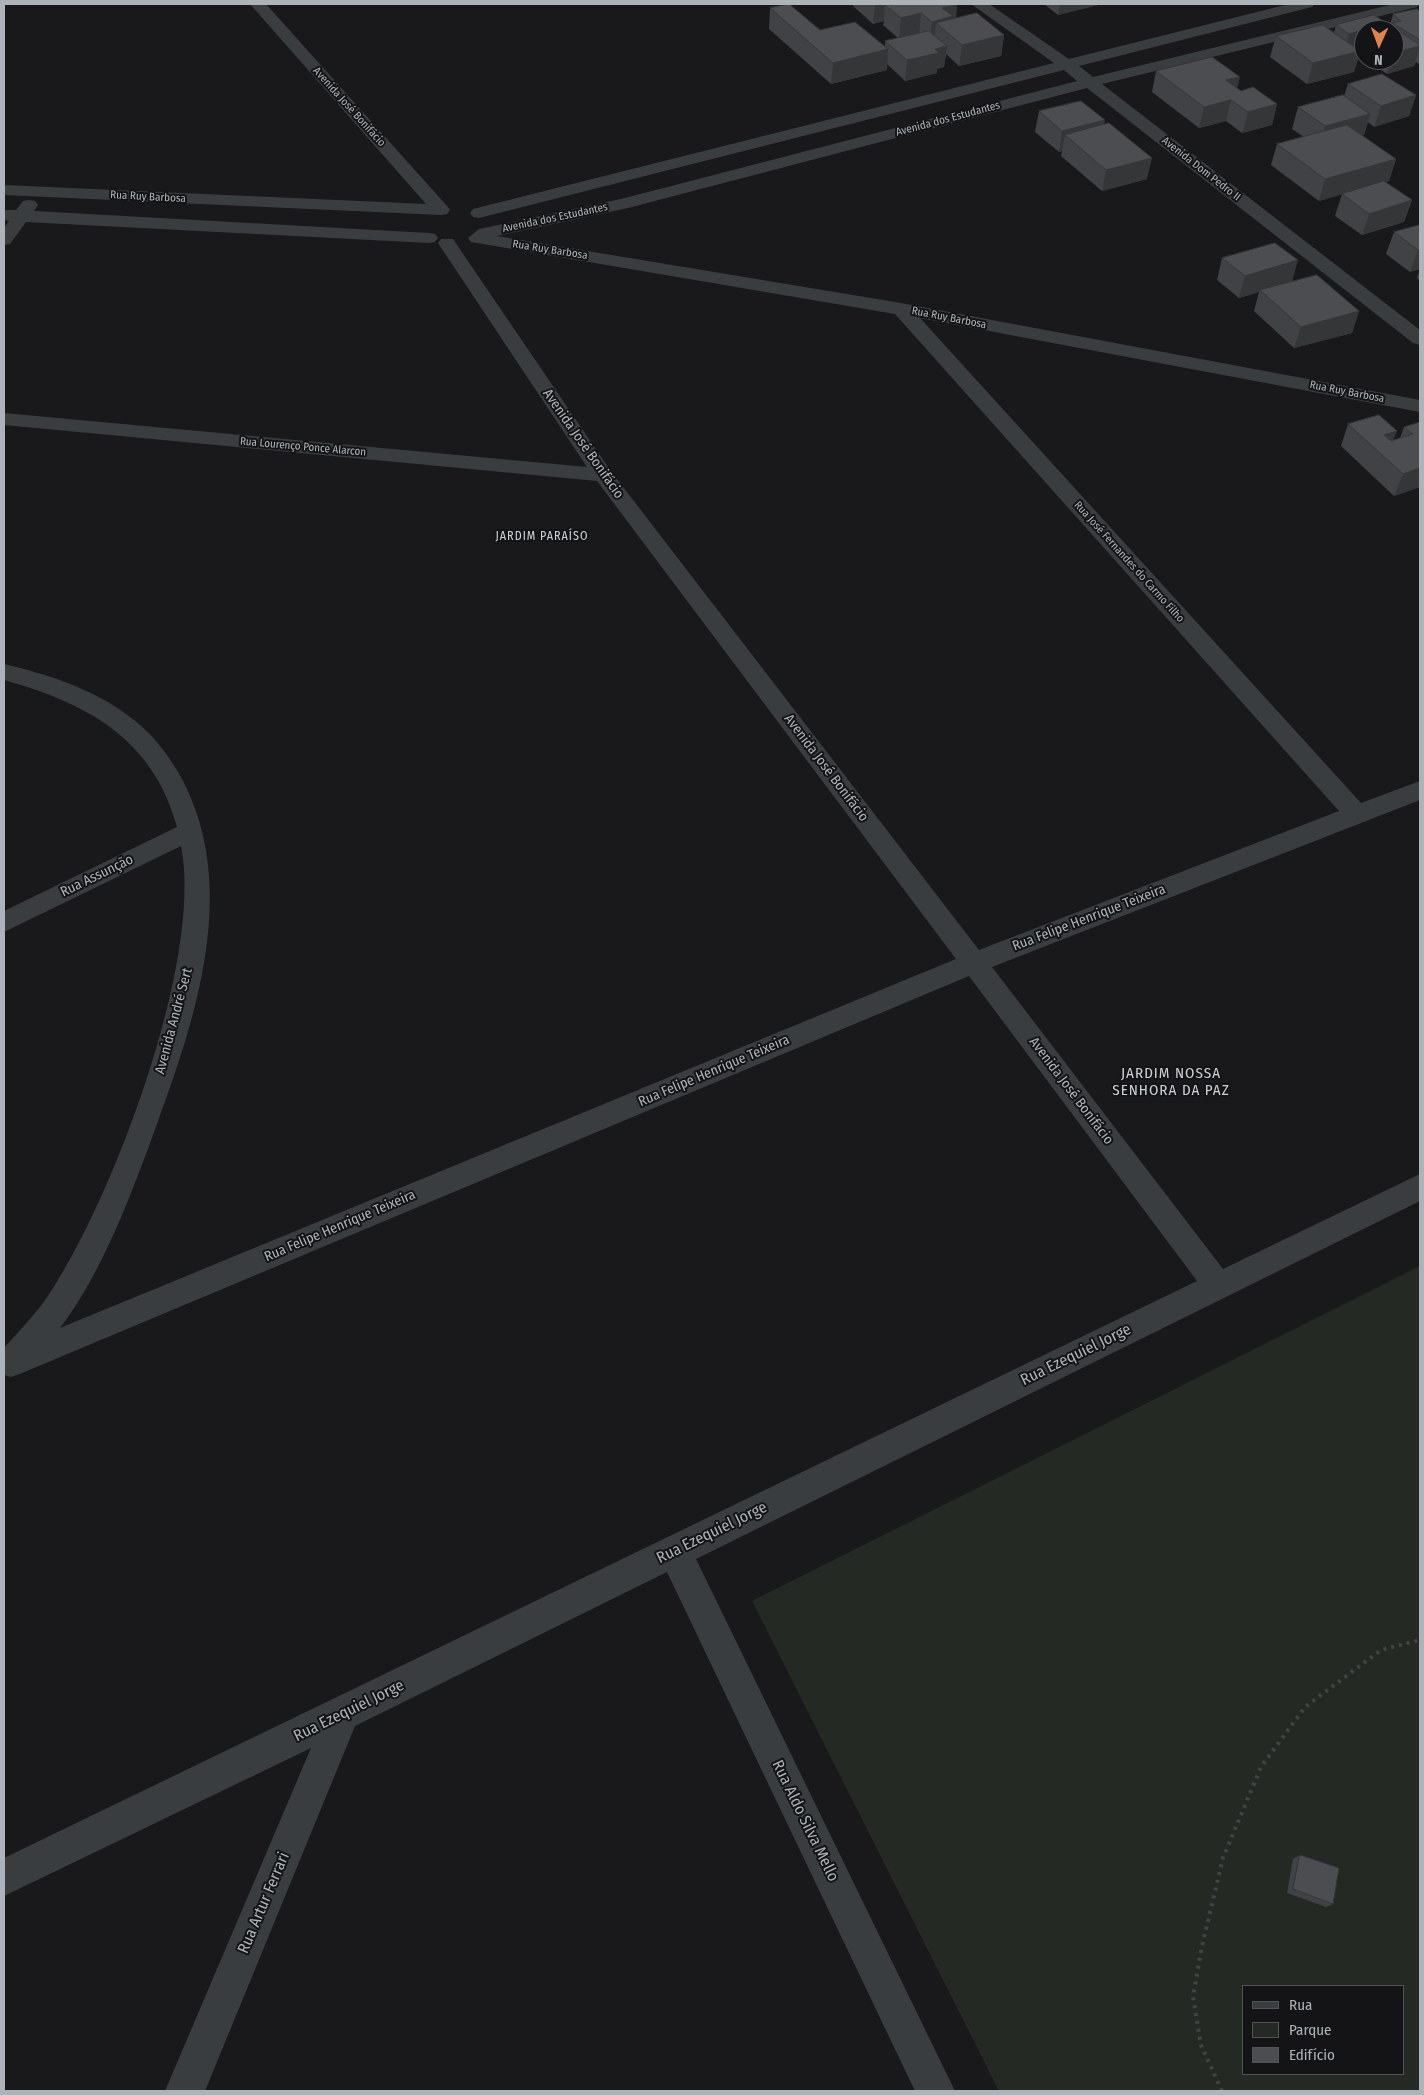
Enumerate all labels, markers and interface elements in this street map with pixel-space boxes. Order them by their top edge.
north arrow [1354,20,1404,70]
text: N [1374,51,1383,68]
street label: Avenida José Bonifácio [310,65,388,149]
street label: Avenida dos Estudantes [894,99,1002,139]
street label: Avenida Dom Pedro II [1159,134,1243,204]
street label: Rua Ruy Barbosa [110,188,186,206]
street label: Avenida dos Estudantes [501,200,609,236]
street label: Rua Ruy Barbosa [512,238,588,262]
street label: Rua Ruy Barbosa [911,304,987,332]
street label: Rua Ruy Barbosa [1309,378,1385,406]
street label: Avenida José Bonifácio [539,386,627,502]
street label: Rua Lourenço Ponce Alarcon [239,435,367,459]
street label: Rua José Fernandes do Carmo Filho [1071,499,1187,625]
district label: JARDIM PARAÍSO [494,530,590,544]
street label: Avenida José Bonifácio [780,711,872,825]
street label: Rua Assunção [58,851,136,901]
street label: Rua Felipe Henrique Teixeira [1010,881,1168,955]
street label: Avenida André Sert [152,966,196,1076]
street label: Rua Felipe Henrique Teixeira [636,1031,792,1111]
street label: Avenida José Bonifácio [1025,1034,1117,1148]
district label: JARDIM NOSSA SENHORA DA PAZ [1110,1065,1232,1100]
street label: Rua Felipe Henrique Teixeira [262,1186,418,1266]
street label: Rua Ezequiel Jorge [1018,1320,1134,1390]
street label: Rua Ezequiel Jorge [654,1498,770,1568]
street label: Rua Ezequiel Jorge [291,1676,407,1746]
street label: Rua Aldo Silva Mello [767,1757,843,1885]
street label: Rua Artur Ferrari [234,1849,294,1957]
legend [1242,1985,1404,2075]
text: Rua [1289,1996,1312,2014]
text: Parque [1289,2021,1332,2039]
text: Edifício [1289,2046,1335,2064]

